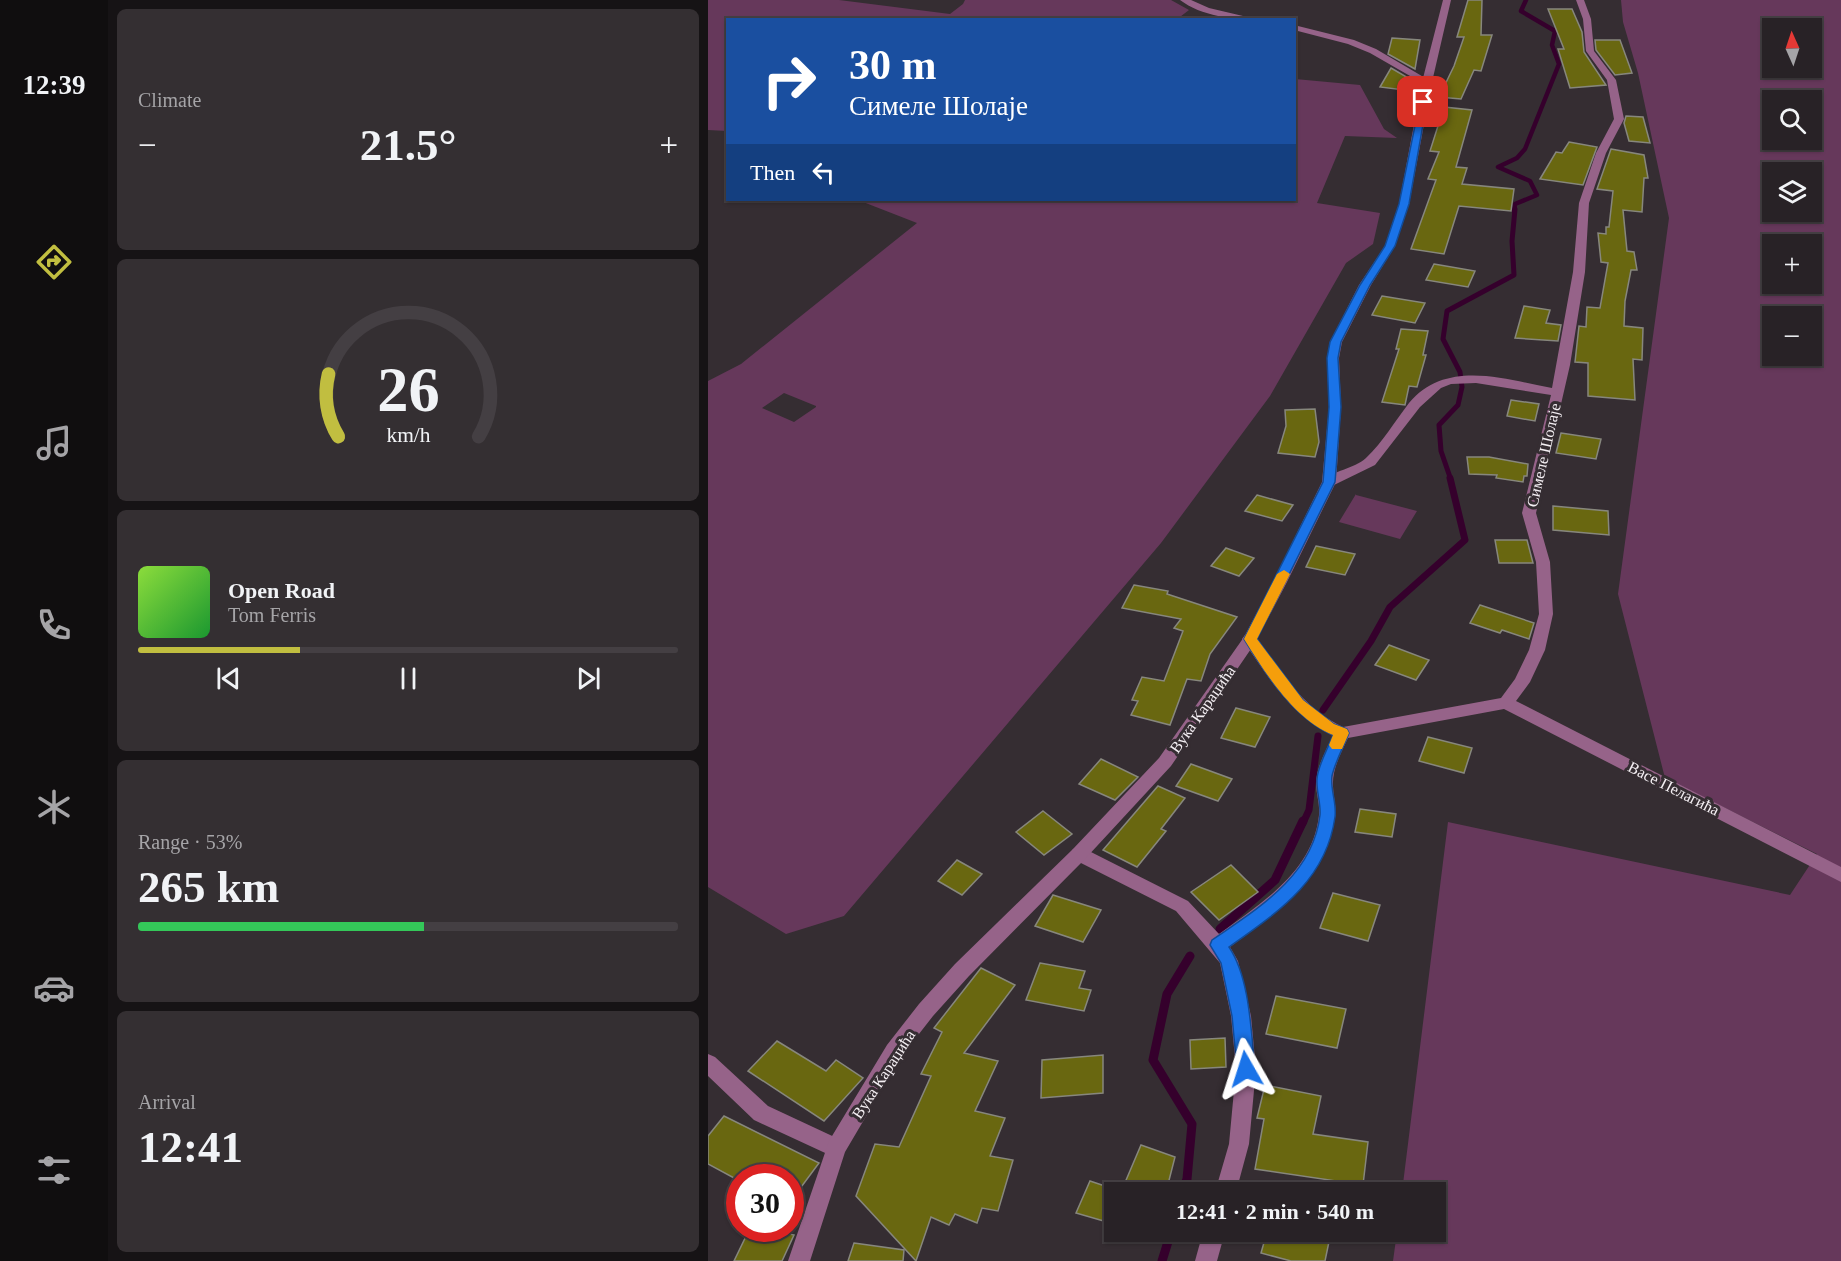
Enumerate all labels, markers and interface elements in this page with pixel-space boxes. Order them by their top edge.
north arrow [1762,18,1822,78]
map controls [1762,18,1822,366]
icon: right [750,42,828,120]
text: 30 m [849,42,937,88]
text: 12:39 [23,70,86,100]
pin [1397,76,1448,127]
icon: arrive [1406,85,1439,118]
text: Climate [138,89,201,111]
button: search [1762,90,1822,150]
text: Симеле Шолаје [849,91,1028,121]
text: 21.5° [360,120,456,170]
text: − [138,127,157,163]
text: + [659,127,678,163]
icon: left [807,156,840,189]
text: Then [750,160,795,185]
button: layers [1762,162,1822,222]
button: + [1762,234,1822,294]
icon: directions [33,241,75,283]
button: − [1762,306,1822,366]
text: 26 [377,355,439,424]
street label: Симеле Шолаје [1523,402,1565,509]
icon: music [33,422,75,464]
text: km/h [386,424,430,448]
text: Open Road [228,578,335,603]
icon: phone [33,604,75,646]
text: Tom Ferris [228,604,316,626]
icon: previous [212,662,245,695]
icon: pause [392,662,425,695]
icon: next [572,662,605,695]
street label: Вука Караџића [1166,663,1239,757]
street label: Васе Пелагића [1625,758,1722,819]
icon: climate [33,786,75,828]
text: Range · 53% [138,831,242,853]
text: 265 km [138,862,279,912]
icon: car [33,967,75,1009]
street label: Вука Караџића [849,1027,919,1122]
position arrow [1214,1037,1278,1101]
text: Arrival [138,1091,196,1113]
text: 12:41 [138,1122,243,1172]
icon: filters [33,1149,75,1191]
speed limit sign: 30 [726,1164,804,1242]
text: 12:41 · 2 min · 540 m [1176,1199,1374,1224]

